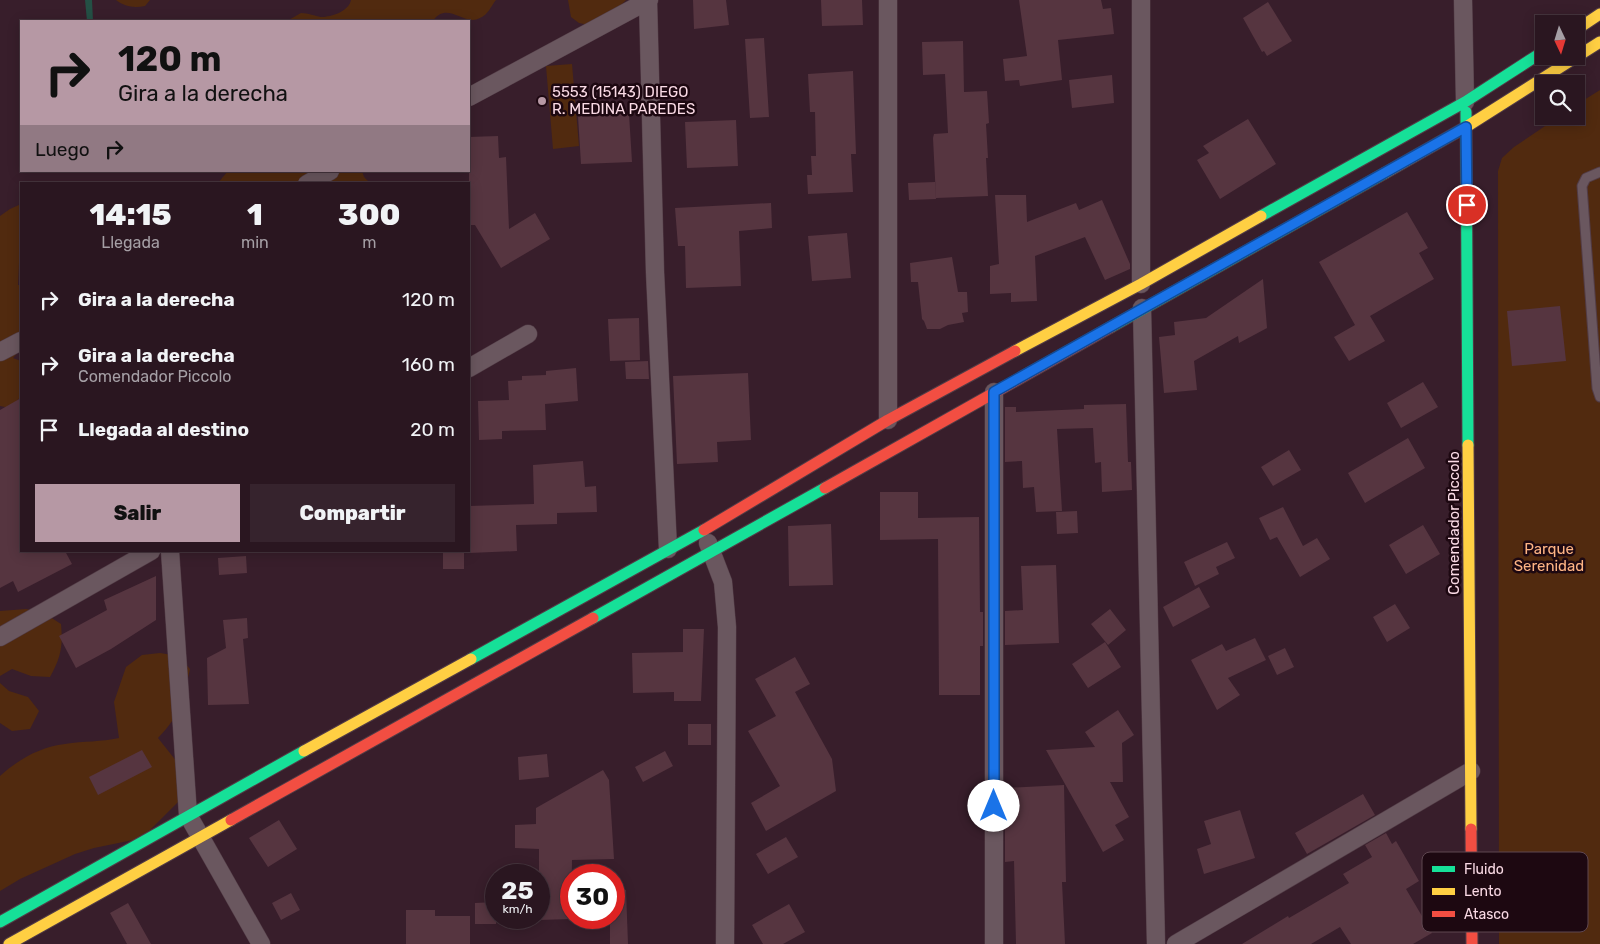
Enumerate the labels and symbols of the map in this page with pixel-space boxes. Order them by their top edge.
north arrow [1535,15,1585,65]
place label: 5553 (15143) DIEGO R. MEDINA PAREDES [552,83,695,118]
marker: 5553 (15143) DIEGO R. MEDINA PAREDES [536,95,548,107]
pin [1446,184,1488,226]
street label: Comendador Piccolo [1445,451,1463,595]
park label: Parque Serenidad [1514,540,1584,575]
position arrow [967,779,1019,831]
legend [1422,852,1588,932]
text: Fluido [1464,861,1504,878]
speed limit sign: 30 [560,864,625,929]
text: Lento [1464,883,1501,900]
text: Atasco [1464,906,1509,923]

